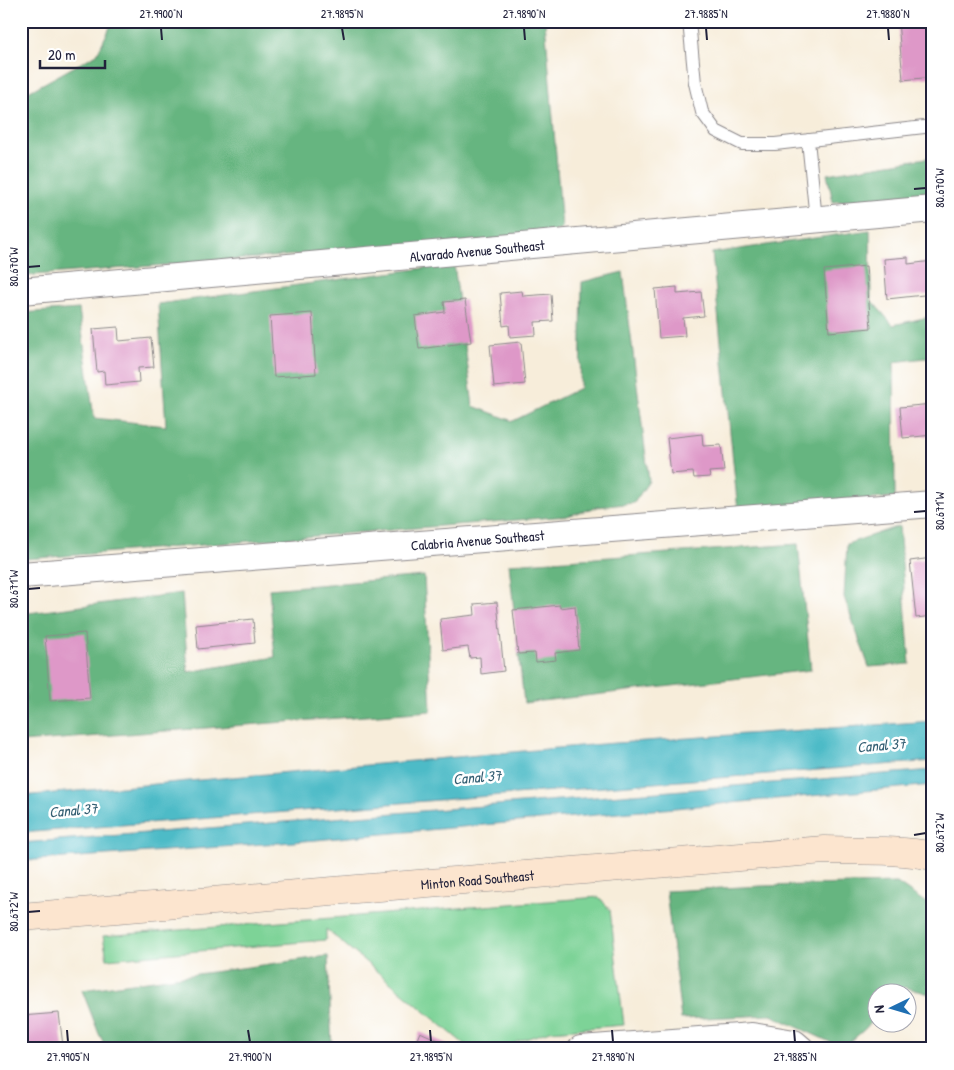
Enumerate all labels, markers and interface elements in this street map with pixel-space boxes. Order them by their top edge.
text: 27.9900°N [140,5,182,22]
text: 27.9895°N [321,5,363,22]
text: 27.9890°N [503,5,545,22]
text: 27.9885°N [684,5,728,22]
text: 27.9880°N [866,5,910,22]
scale bar [40,38,105,70]
text: 20 m [48,44,75,65]
text: 80.670°W [931,168,948,208]
street label: Alvarado Avenue Southeast [409,234,546,266]
text: 80.670°W [5,247,22,287]
text: 80.671°W [931,491,948,530]
street label: Calabria Avenue Southeast [410,525,545,554]
text: 80.671°W [5,569,22,608]
water label: Canal 37 [856,732,908,758]
water label: Canal 37 [452,764,504,790]
water label: Canal 37 [48,797,100,823]
text: 80.672°W [931,813,948,853]
street label: Minton Road Southeast [420,865,535,893]
text: 80.672°W [5,892,22,932]
north arrow [866,982,916,1032]
text: N [869,1004,888,1014]
text: 27.9905°N [47,1048,89,1065]
text: 27.9900°N [229,1048,271,1065]
text: 27.9895°N [410,1048,452,1065]
text: 27.9890°N [592,1048,634,1065]
text: 27.9885°N [773,1048,817,1065]

